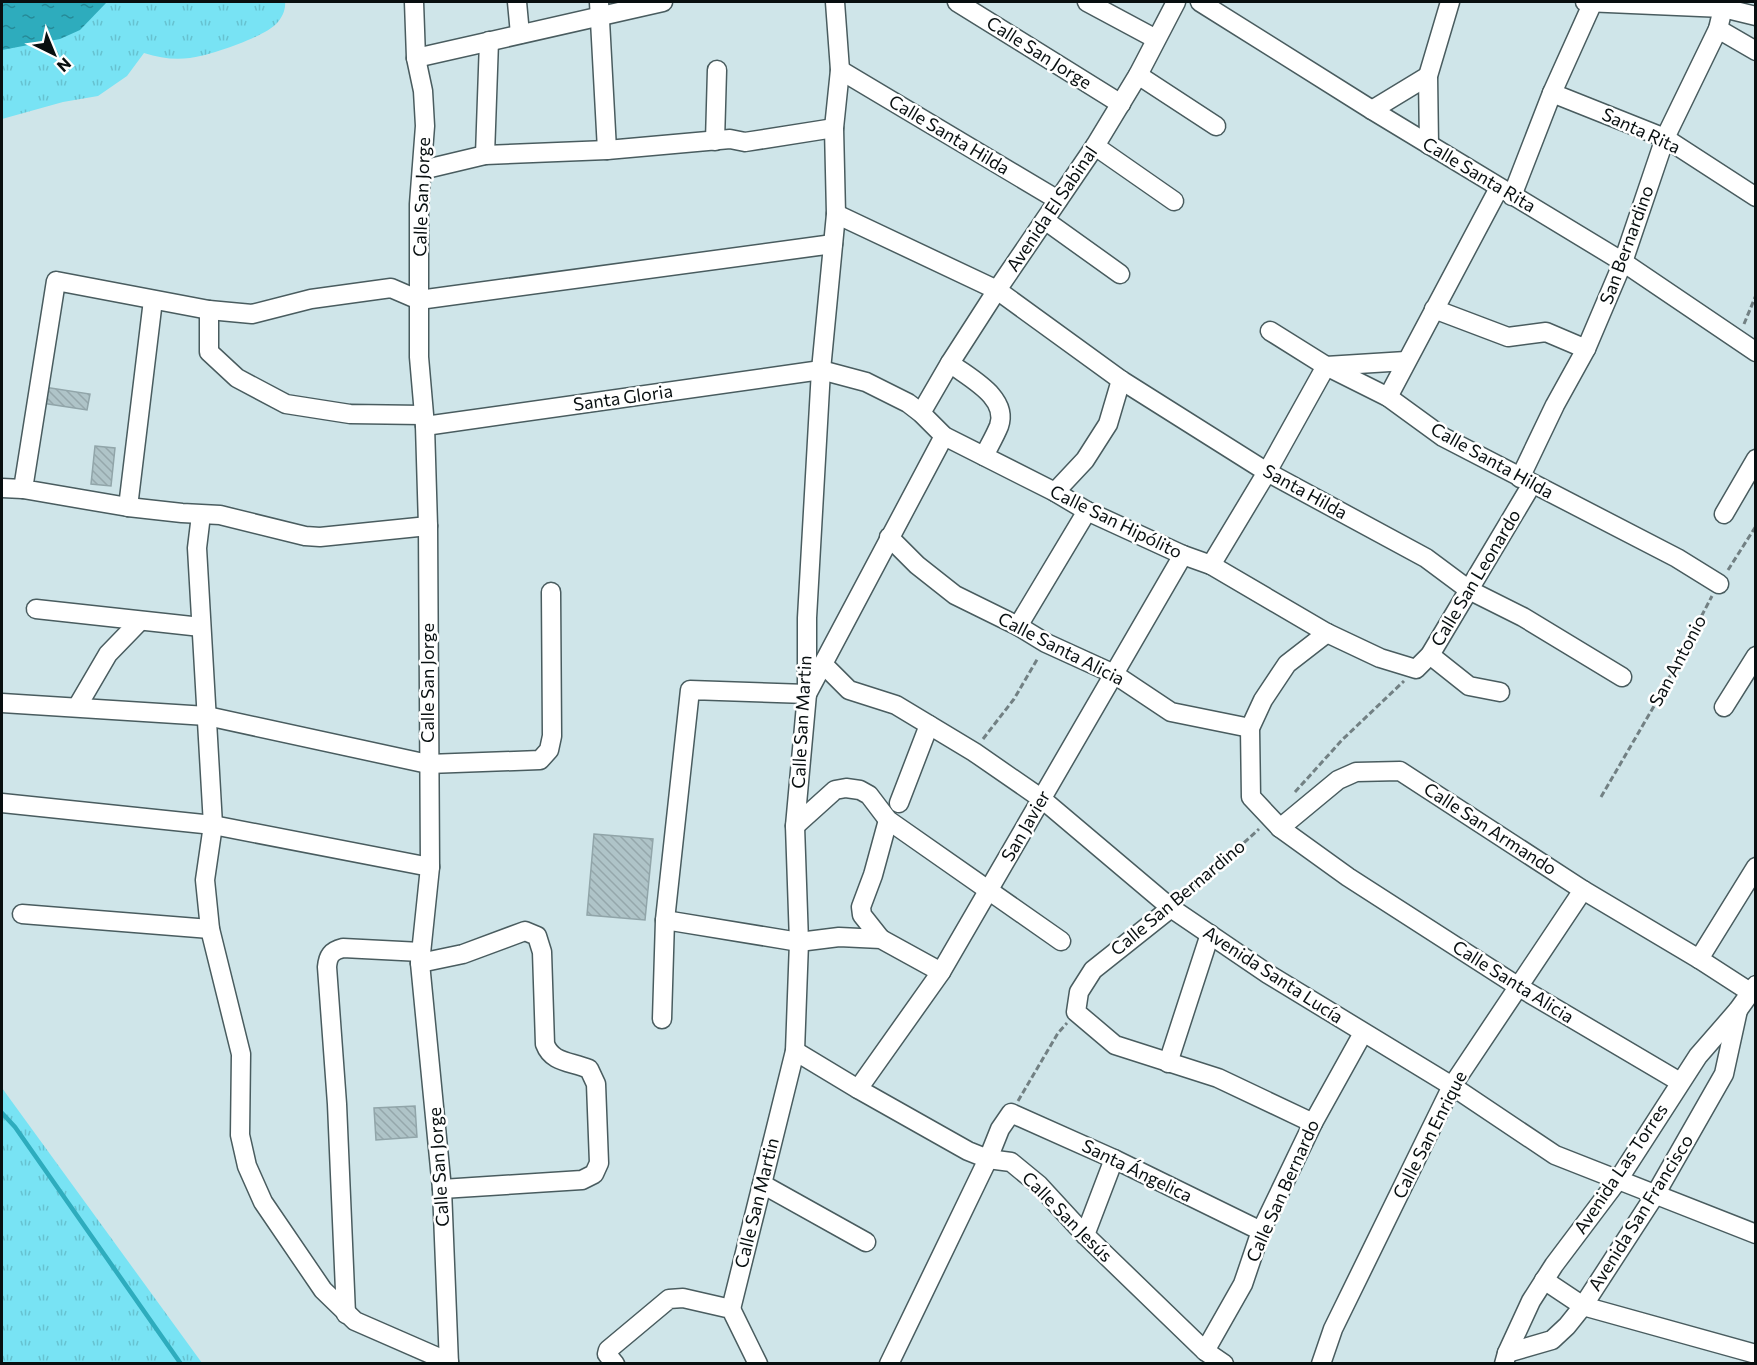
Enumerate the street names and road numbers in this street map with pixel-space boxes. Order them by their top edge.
street label: Calle San Jorge [983,11,1096,93]
street label: Calle Santa Hilda [885,89,1014,179]
street label: Santa Rita [1599,102,1684,158]
street label: Calle Santa Rita [1419,132,1540,216]
street label: Calle San Jorge [408,137,434,257]
street label: Avenida El Sabinal [1001,142,1101,275]
street label: San Bernardino [1594,182,1658,307]
street label: Santa Gloria [572,379,674,415]
street label: Calle Santa Hilda [1427,417,1558,503]
street label: Santa Hilda [1259,459,1352,523]
street label: Calle San Hipólito [1047,480,1186,563]
street label: Calle San Leonardo [1426,505,1525,650]
street label: Calle Santa Alicia [995,607,1128,689]
street label: San Antonio [1644,611,1710,710]
street label: Calle San Jorge [416,623,438,743]
street label: Calle San Martin [787,655,815,789]
street label: Calle San Armando [1420,777,1561,879]
street label: San Javier [996,786,1054,865]
street label: Calle San Bernardino [1106,835,1249,960]
street label: Avenida Santa Lucía [1200,921,1348,1028]
street label: Calle Santa Alicia [1449,935,1578,1027]
street label: Calle San Enrique [1387,1067,1471,1202]
street label: Avenida Las Torres [1568,1099,1672,1238]
street label: Calle San Jorge [423,1107,453,1228]
street label: Calle San Bernardo [1241,1116,1323,1265]
street label: Avenida San Francisco [1583,1130,1697,1295]
street label: Santa Ángelica [1079,1134,1196,1206]
street label: Calle San Martin [729,1135,783,1270]
street label: Calle San Jesús [1018,1167,1117,1266]

